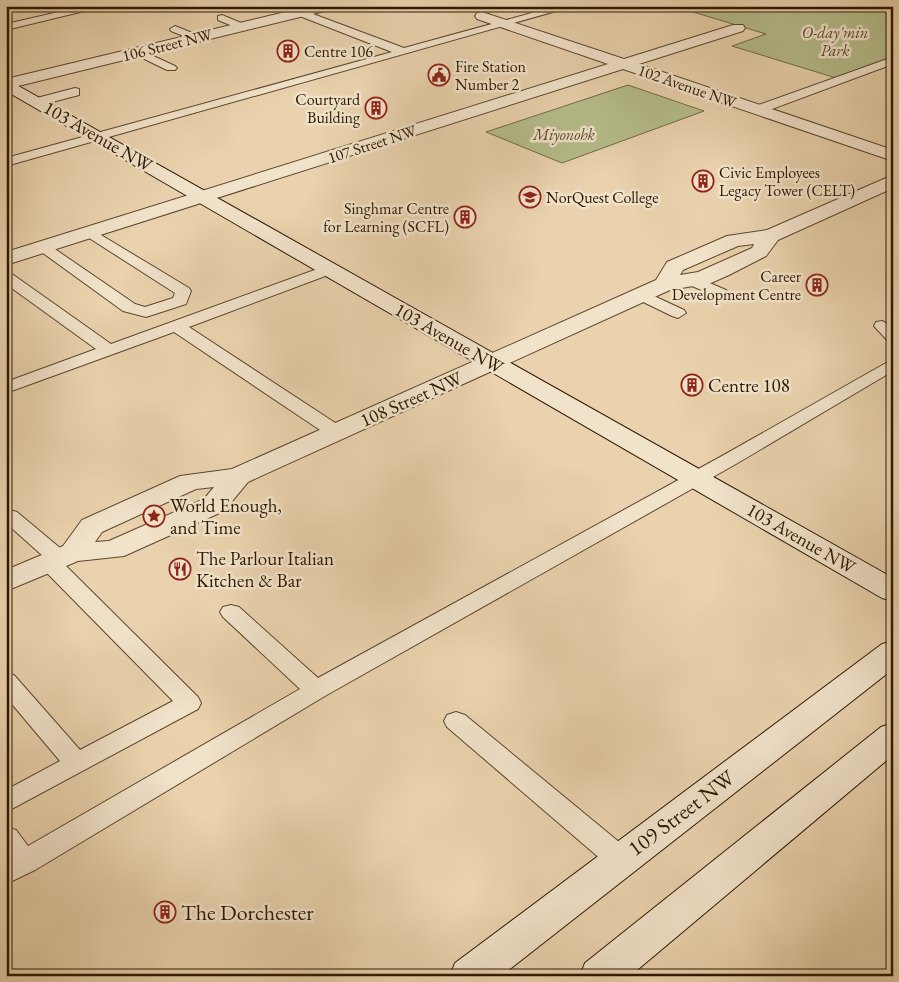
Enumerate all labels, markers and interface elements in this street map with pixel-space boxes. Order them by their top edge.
park label: O-day'min Park [802,22,868,61]
street label: 106 Street NW [120,24,214,66]
building icon: Centre 106 [276,39,300,63]
place label: Centre 106 [304,41,373,62]
place label: Fire Station Number 2 [455,56,527,95]
street label: 102 Avenue NW [635,59,739,113]
public building icon: Fire Station Number 2 [427,63,451,87]
place label: Courtyard Building [295,89,361,128]
street label: 103 Avenue NW [39,95,158,178]
building icon: Courtyard Building [364,96,388,120]
street label: 107 Street NW [325,120,419,168]
park label: Miyonohk [532,124,596,145]
place label: Civic Employees Legacy Tower (CELT) [719,162,855,201]
building icon: Civic Employees Legacy Tower (CELT) [691,169,715,193]
school or university icon: NorQuest College [518,185,542,209]
place label: NorQuest College [546,187,658,208]
place label: Singhmar Centre for Learning (SCFL) [323,198,449,237]
building icon: Singhmar Centre for Learning (SCFL) [453,205,477,229]
place label: Career Development Centre [672,266,802,305]
building icon: Career Development Centre [805,273,829,297]
street label: 103 Avenue NW [390,297,509,380]
street label: 108 Street NW [356,365,466,433]
building icon: Centre 108 [680,373,704,397]
place label: Centre 108 [708,373,790,398]
place label: World Enough, and Time [170,493,282,540]
street label: 103 Avenue NW [742,497,861,580]
place icon: World Enough, and Time [142,504,166,528]
place label: The Parlour Italian Kitchen & Bar [196,546,334,593]
restaurant icon: The Parlour Italian Kitchen & Bar [168,557,192,581]
street label: 109 Street NW [622,763,741,863]
place label: The Dorchester [181,898,314,927]
building icon: The Dorchester [153,900,177,924]

